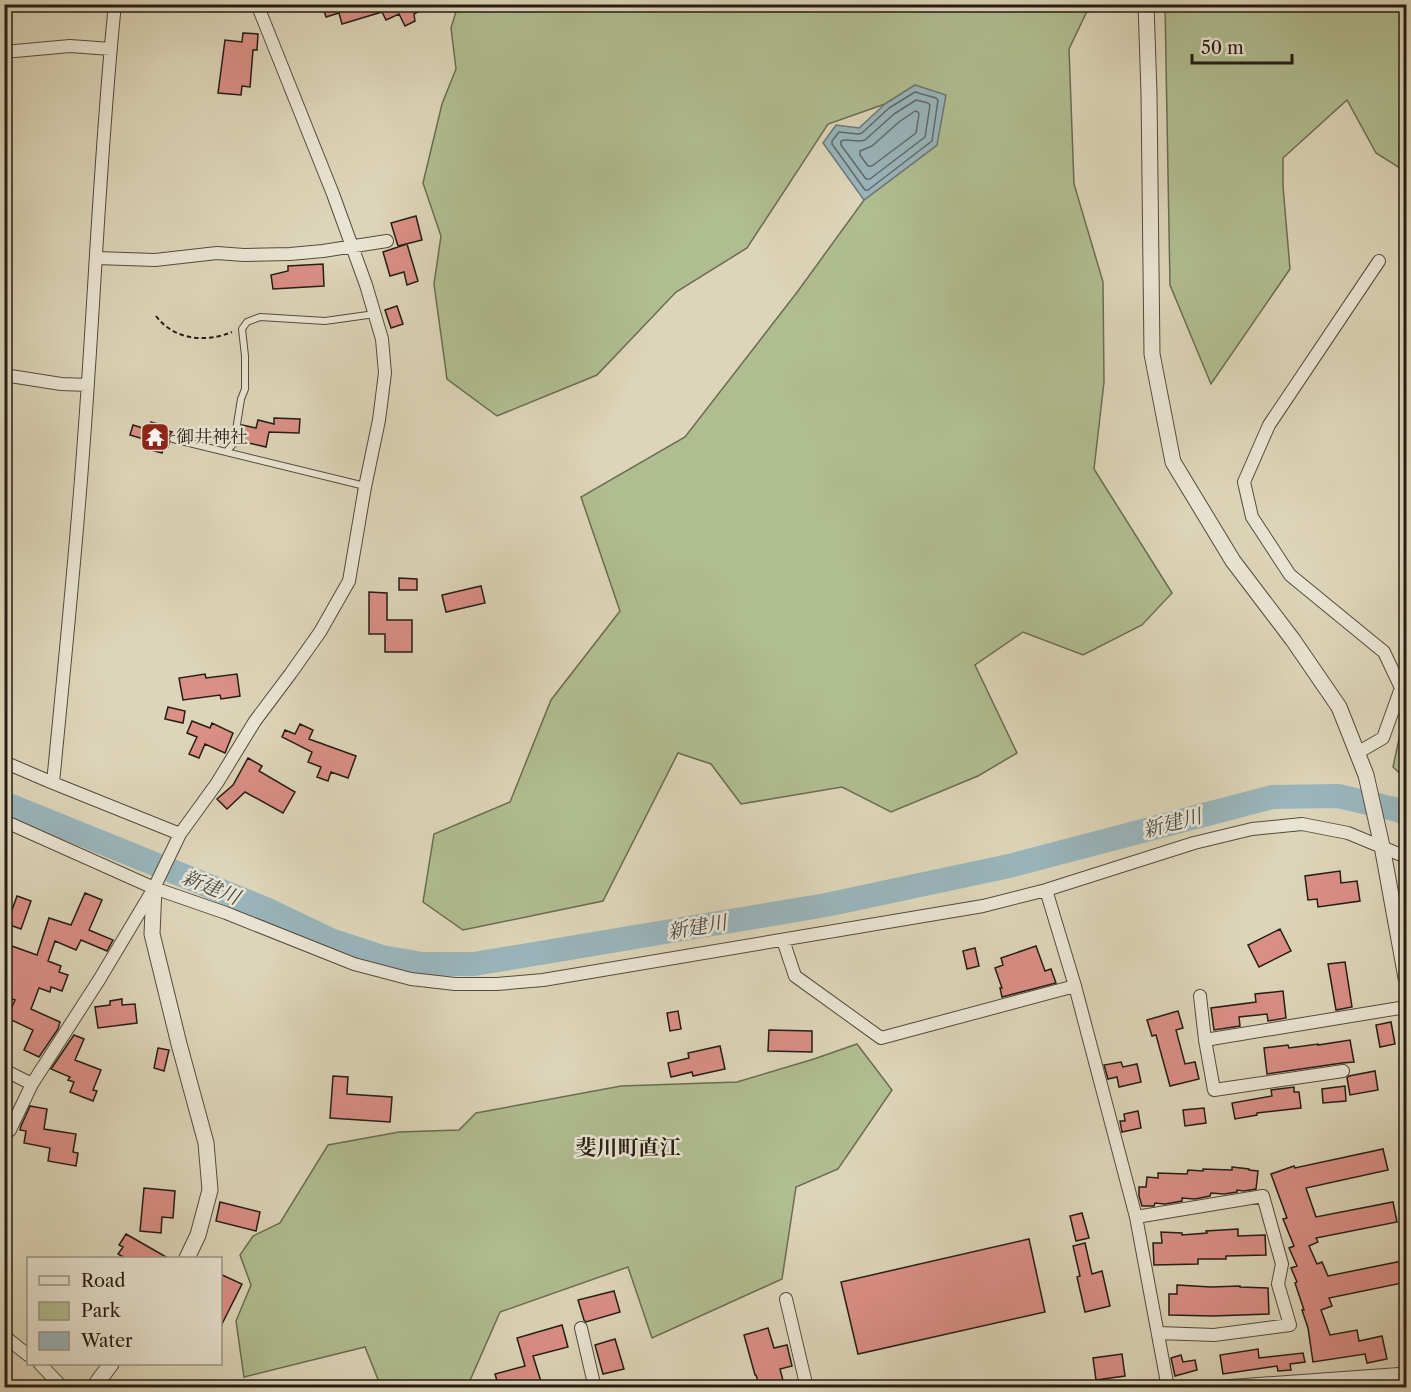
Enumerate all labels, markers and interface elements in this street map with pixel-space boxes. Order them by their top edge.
scale bar [1192,27,1292,65]
text: 50 m [1201,37,1244,59]
temple icon: 御井神社 [139,421,171,453]
place label: 御井神社 [176,426,248,448]
water label: 新建川 [1140,803,1206,842]
water label: 新建川 [179,865,245,910]
water label: 新建川 [665,910,731,944]
district label: 斐川町直江 [576,1135,681,1160]
legend [27,1257,222,1365]
text: Road [81,1270,126,1292]
text: Park [81,1300,122,1322]
text: Water [80,1330,133,1352]

